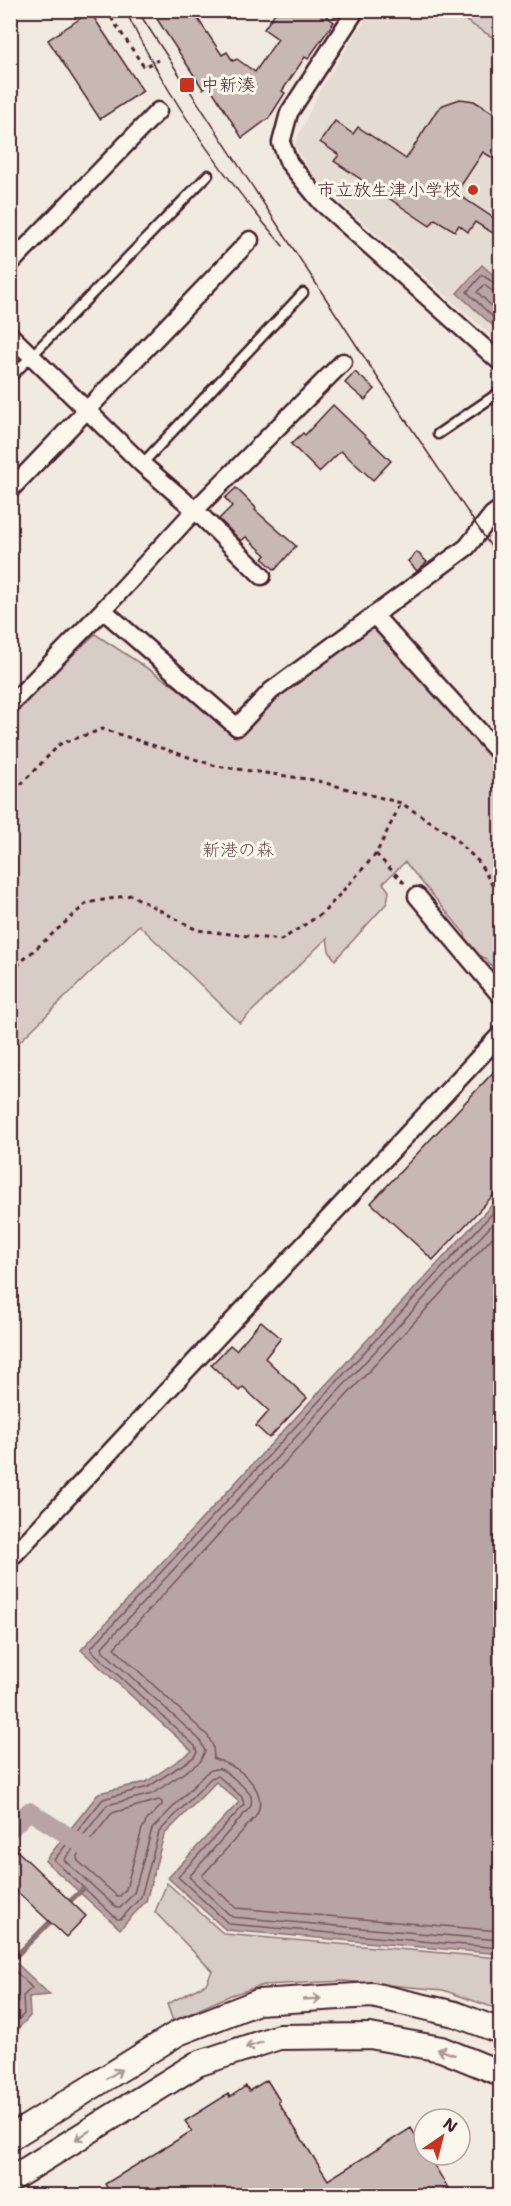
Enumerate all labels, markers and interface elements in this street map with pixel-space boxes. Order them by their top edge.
place label: 中新湊 [201,73,255,97]
marker: 中新湊 [178,76,196,94]
place label: 市立放生津小学校 [317,178,461,202]
marker: 市立放生津小学校 [466,183,480,197]
park label: 新港の森 [202,838,274,862]
one-way arrow [301,1993,321,2004]
one-way arrow [245,2040,264,2051]
one-way arrow [437,2045,456,2056]
one-way arrow [105,2067,122,2080]
north arrow [412,2107,472,2167]
text: N [439,2113,462,2137]
one-way arrow [74,2129,91,2142]

